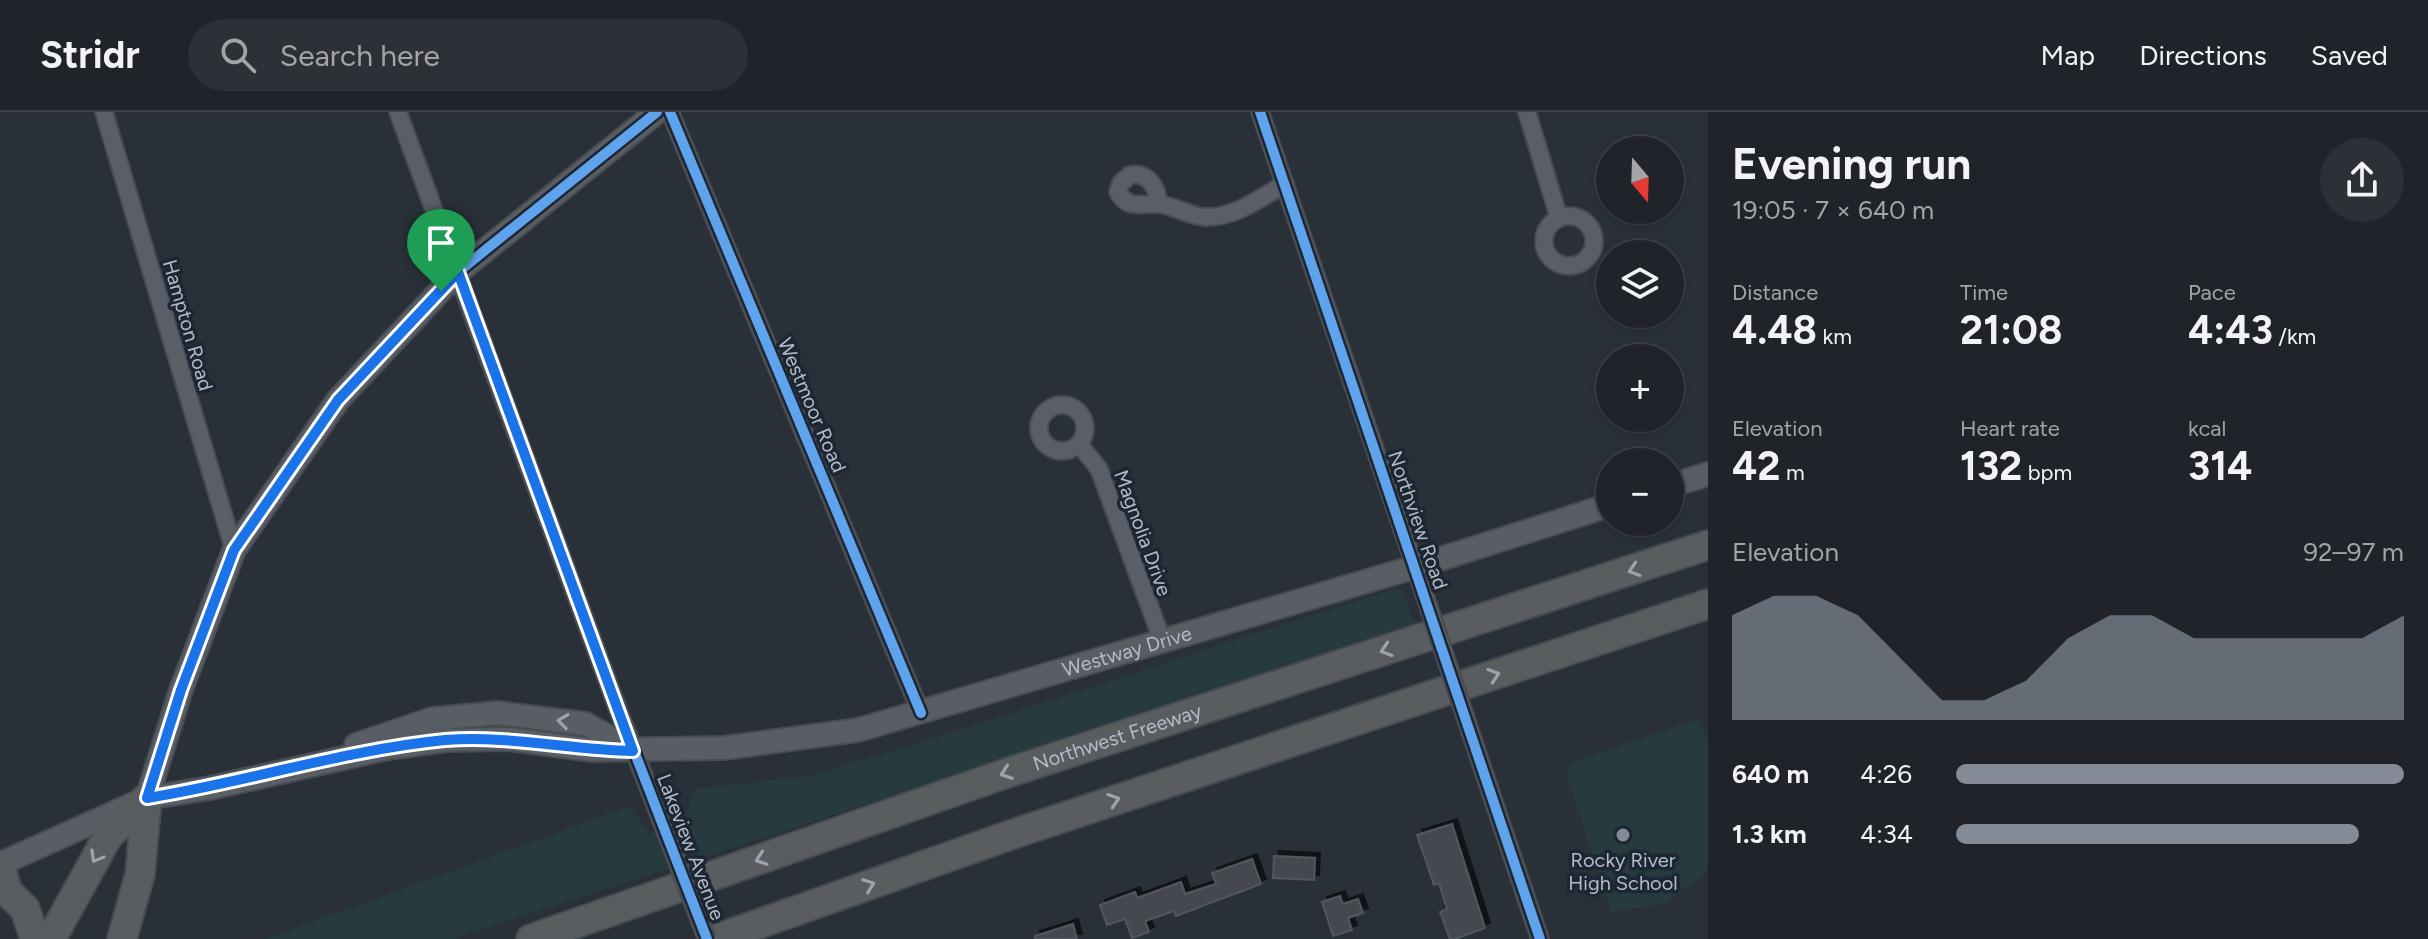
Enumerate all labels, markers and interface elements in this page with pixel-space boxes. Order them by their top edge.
search box [188,19,748,91]
text: Stridr [40,32,140,78]
icon: search [216,33,260,77]
text: Search here [280,37,440,74]
text: Map [2041,38,2095,72]
text: Directions [2139,38,2267,72]
text: Saved [2311,38,2388,72]
north arrow [1596,136,1684,224]
map controls [1596,136,1684,536]
text: Evening run [1732,137,1971,190]
button: share [2320,138,2404,222]
text: 19:05 · 7 × 640 m [1732,194,1934,226]
pin [407,209,475,291]
icon: arrive [419,221,463,265]
button: layers [1596,240,1684,328]
street label: Hampton Road [158,257,218,393]
text: Distance [1732,279,1818,306]
text: Time [1960,279,2008,306]
text: Pace [2188,279,2236,306]
text: 4.48 [1732,306,1817,354]
text: 21:08 [1960,306,2062,354]
text: 4:43 [2188,306,2273,354]
text: km [1817,323,1852,350]
text: /km [2273,323,2316,350]
street label: Westmoor Road [773,334,851,476]
button: + [1596,344,1684,432]
text: Elevation [1732,415,1822,442]
text: Heart rate [1960,415,2060,442]
text: kcal [2188,415,2226,442]
text: 42 [1732,442,1780,490]
text: 132 [1960,442,2022,490]
text: 314 [2188,442,2252,490]
street label: Northview Road [1383,448,1453,592]
button: − [1596,448,1684,536]
text: m [1780,459,1805,486]
text: bpm [2022,459,2072,486]
street label: Magnolia Drive [1109,467,1177,599]
text: Elevation [1732,536,1839,568]
text: 92–97 m [2303,536,2404,568]
one-way arrow [1627,560,1641,576]
street label: Westway Drive [1059,621,1194,682]
one-way arrow [1380,640,1394,656]
one-way arrow [1487,668,1501,684]
street label: Northwest Freeway [1030,698,1205,776]
one-way arrow [556,713,570,730]
text: 640 m [1732,758,1809,790]
text: 4:26 [1860,758,1912,790]
one-way arrow [1000,764,1014,780]
street label: Lakeview Avenue [652,770,730,924]
one-way arrow [1107,793,1121,809]
text: 1.3 km [1732,818,1807,850]
text: 4:34 [1860,818,1913,850]
marker: Rocky River High School [1614,826,1632,844]
place label: Rocky River High School [1568,848,1678,895]
one-way arrow [91,849,106,863]
one-way arrow [754,849,768,865]
one-way arrow [861,878,875,895]

